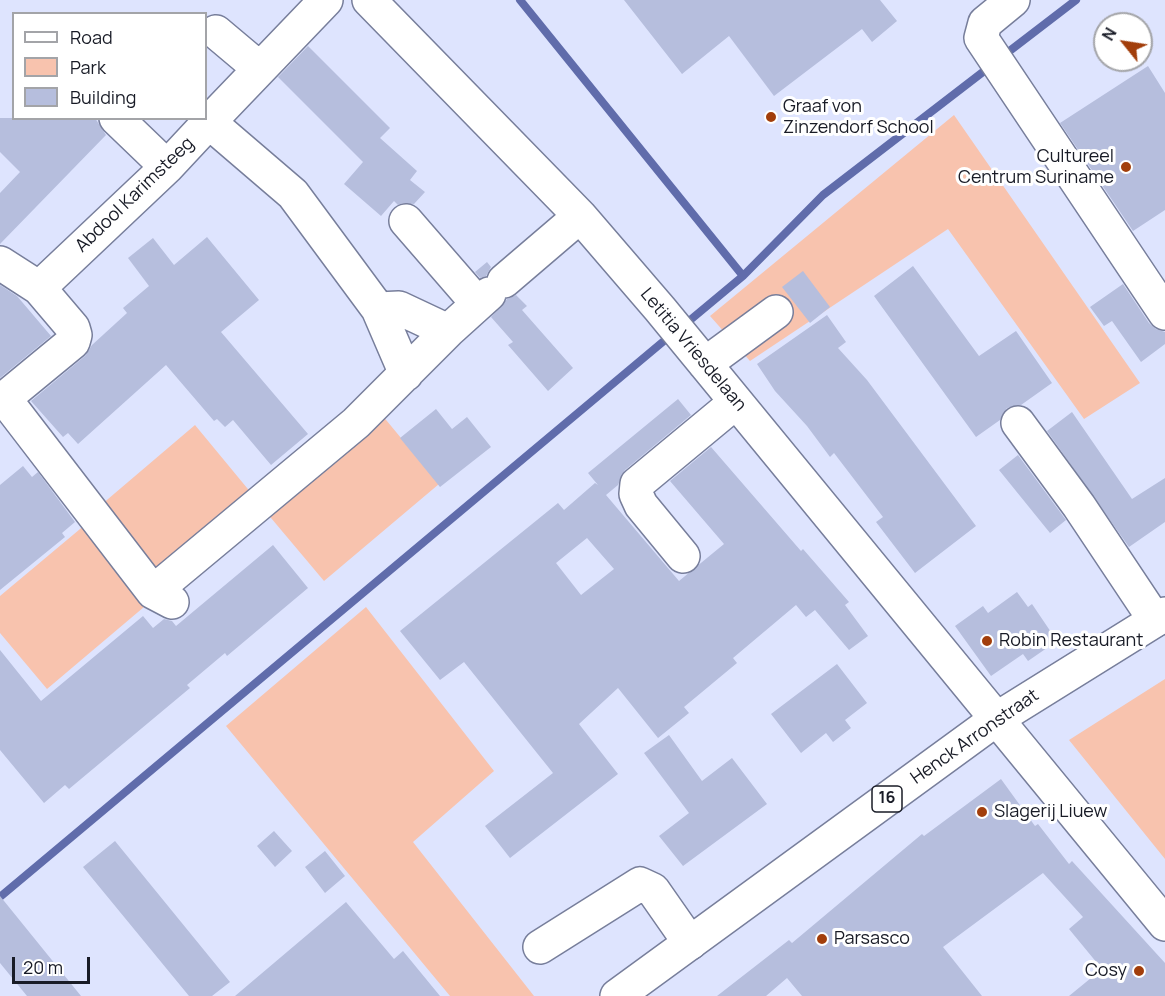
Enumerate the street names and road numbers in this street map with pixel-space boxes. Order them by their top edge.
street label: Abdool Karimsteeg [71,133,199,257]
street label: Letitia Vriesdelaan [635,284,751,416]
street label: Henck Arronstraat [907,685,1043,789]
road number: 16 [872,786,902,812]

